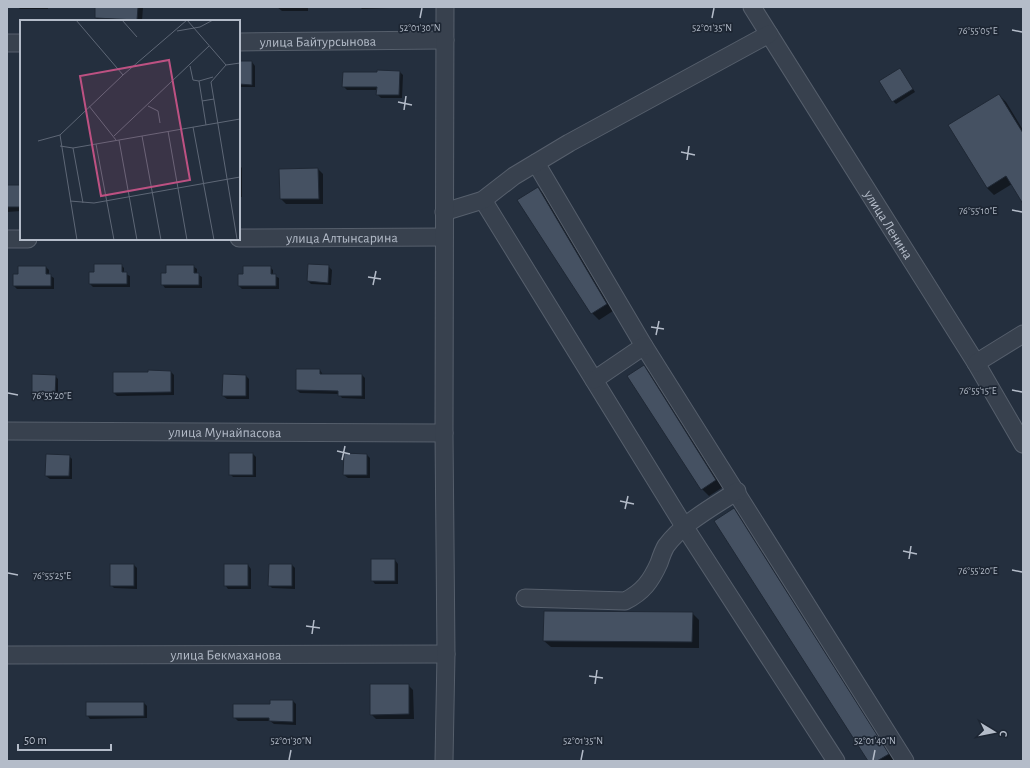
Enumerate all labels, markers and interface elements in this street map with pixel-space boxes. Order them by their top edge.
inset map [20,20,240,240]
text: 52°01'30"N [399,23,441,33]
text: 52°01'35"N [692,23,732,33]
text: 76°55'05"E [959,26,998,36]
street label: улица Байтурсынова [259,35,377,50]
street label: улица Ленина [861,187,915,263]
text: 76°55'10"E [959,206,997,216]
street label: улица Алтынсарина [285,231,398,246]
text: 76°55'15"E [959,386,997,396]
text: 76°55'20"E [32,391,72,401]
street label: улица Мунайпасова [168,426,282,440]
text: 76°55'20"E [958,566,998,576]
text: 76°55'25"E [33,571,71,581]
street label: улица Бекмаханова [170,648,282,663]
north arrow [974,712,1014,752]
scale bar [18,726,111,752]
text: С [997,730,1009,738]
text: 50 m [24,734,47,746]
text: 52°01'30"N [270,736,312,746]
text: 52°01'35"N [563,736,603,746]
text: 52°01'40"N [854,736,896,746]

